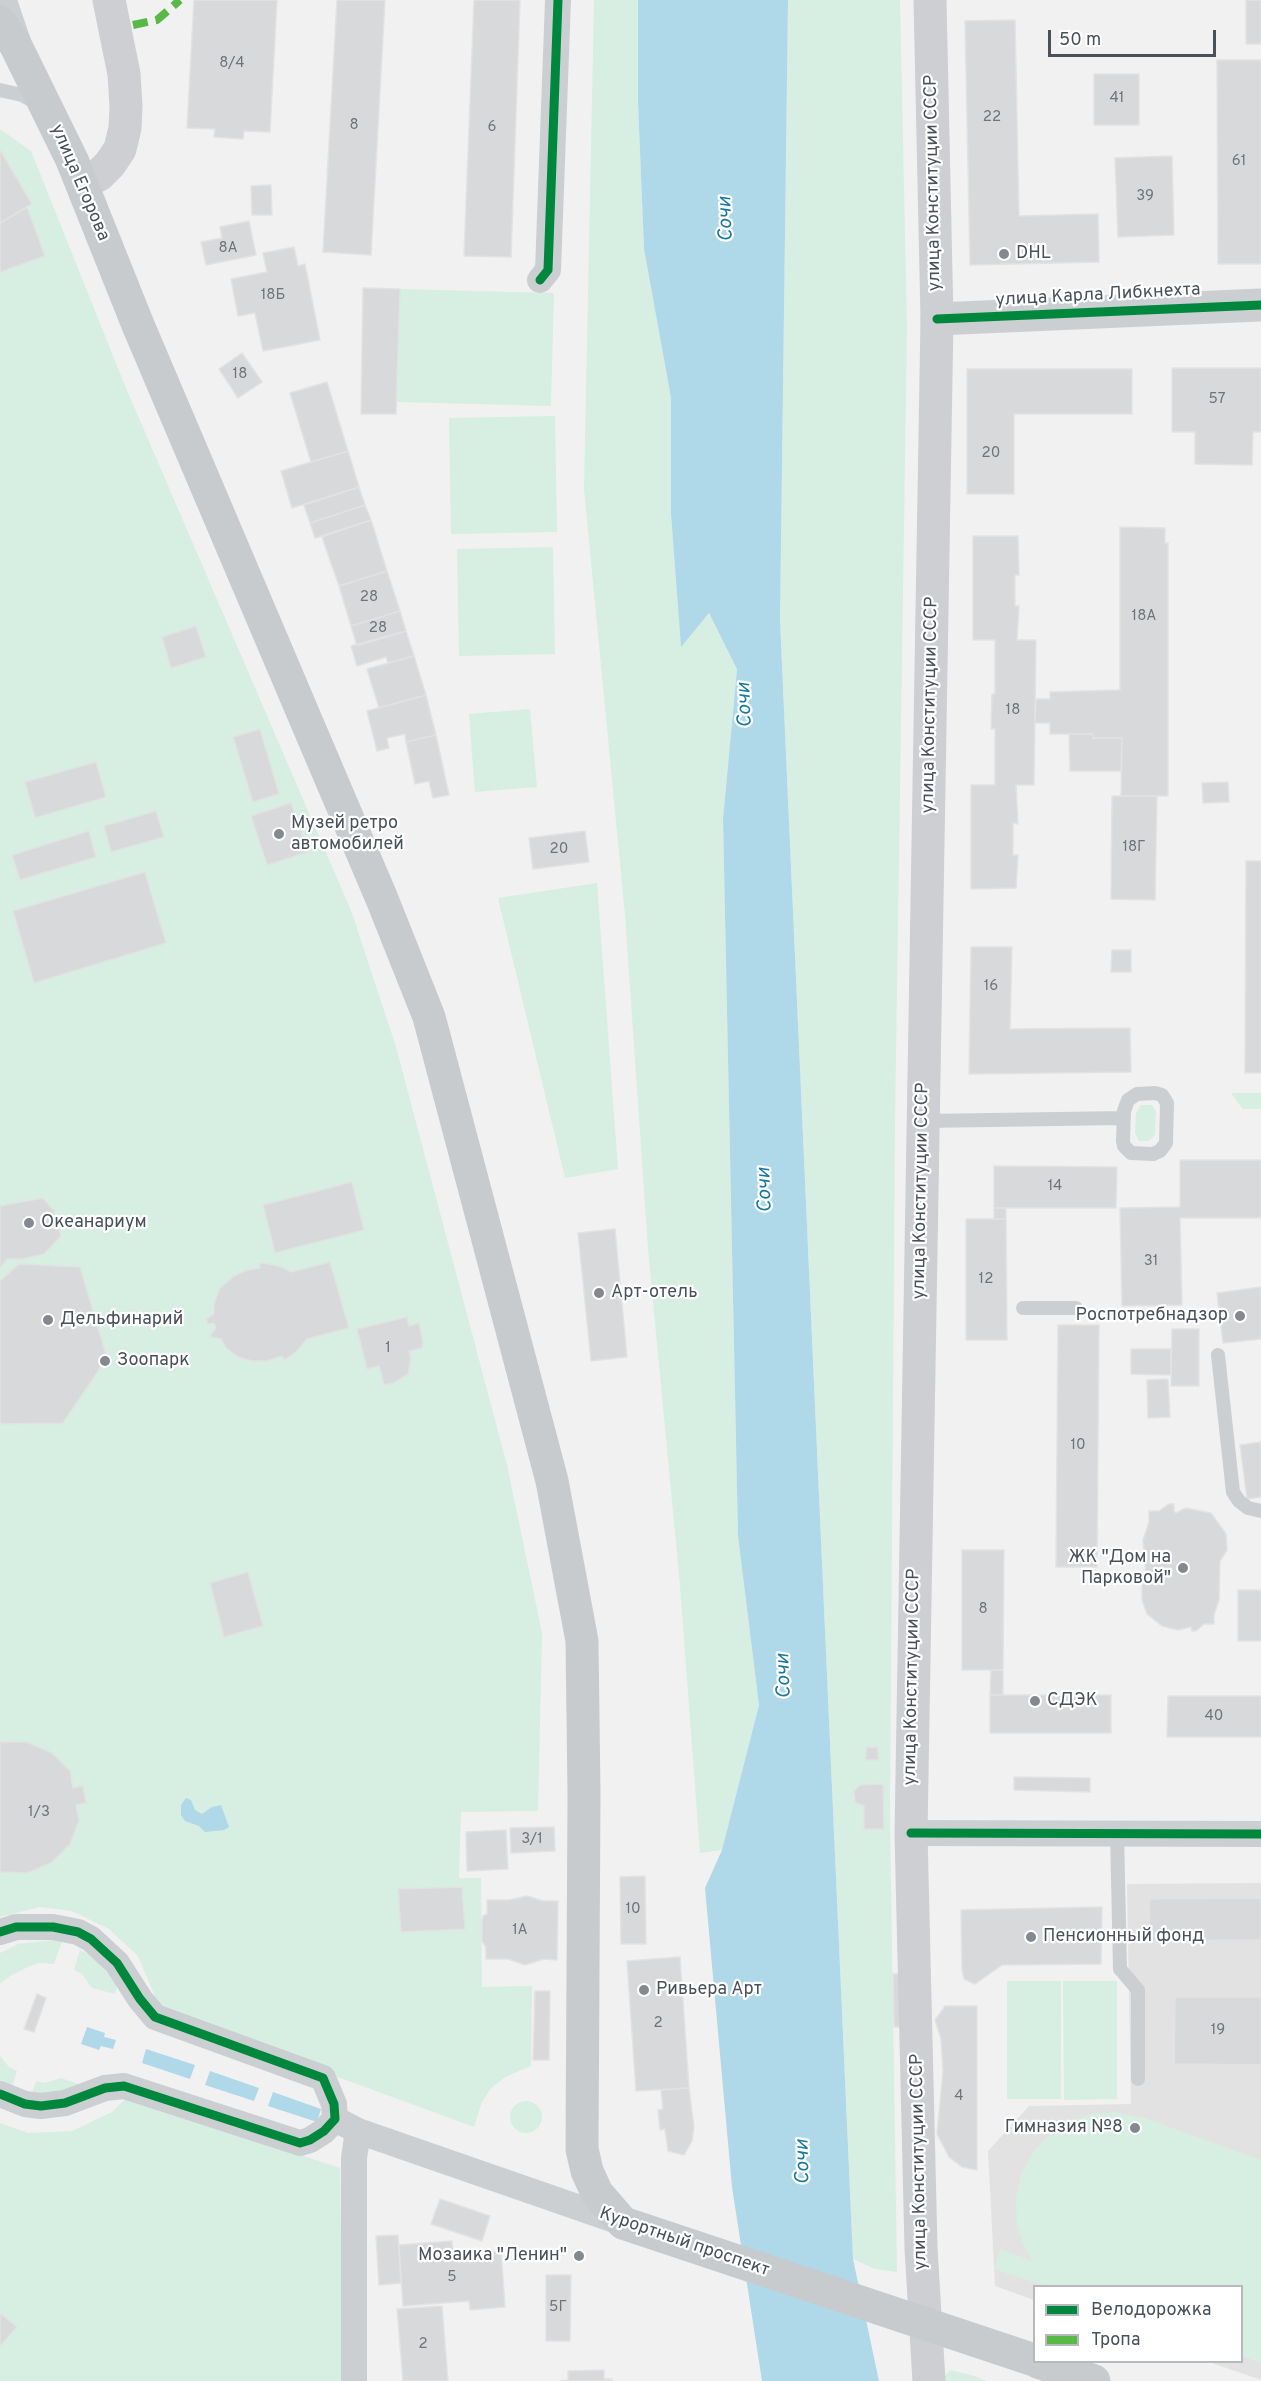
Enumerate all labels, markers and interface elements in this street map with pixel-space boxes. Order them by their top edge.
scale bar [1051,18,1219,56]
text: 50 m [1059,29,1101,52]
house number: 8/4 [219,55,245,73]
street label: улица Конституции СССР [921,74,947,292]
house number: 41 [1110,90,1124,108]
house number: 22 [983,109,1001,127]
house number: 8 [349,117,359,135]
house number: 6 [488,119,496,137]
street label: улица Егорова [45,121,113,245]
house number: 61 [1232,153,1246,171]
house number: 39 [1136,188,1154,206]
water label: Сочи [714,196,740,242]
house number: 8А [218,240,238,258]
place label: DHL [1016,243,1051,265]
marker: DHL [997,247,1011,261]
street label: улица Карла Либкнехта [995,280,1201,312]
house number: 18Б [261,287,285,305]
house number: 18 [233,366,247,384]
house number: 57 [1209,391,1225,409]
house number: 20 [982,445,1000,463]
house number: 28 [360,589,378,607]
street label: улица Конституции СССР [918,596,944,814]
house number: 18А [1132,608,1156,626]
house number: 28 [369,620,387,638]
water label: Сочи [733,682,759,728]
house number: 18 [1006,702,1020,720]
place label: Музей ретро автомобилей [291,813,404,856]
marker: Музей ретро автомобилей [272,827,286,841]
house number: 18Г [1122,839,1146,857]
house number: 20 [550,841,568,859]
house number: 16 [984,978,998,996]
street label: улица Конституции СССР [909,1082,935,1300]
water label: Сочи [753,1167,779,1213]
house number: 14 [1048,1178,1062,1196]
place label: Океанариум [41,1212,147,1234]
marker: Океанариум [22,1216,36,1230]
house number: 31 [1144,1253,1158,1271]
house number: 12 [979,1271,993,1289]
place label: Арт-отель [611,1282,698,1304]
marker: Арт-отель [592,1286,606,1300]
place label: Роспотребнадзор [1076,1305,1228,1327]
place label: Дельфинарий [60,1309,183,1331]
marker: Роспотребнадзор [1233,1309,1247,1323]
marker: Дельфинарий [41,1313,55,1327]
house number: 1 [385,1340,391,1358]
place label: Зоопарк [117,1350,189,1372]
marker: Зоопарк [98,1354,112,1368]
house number: 10 [1070,1437,1086,1455]
place label: ЖК "Дом на Парковой" [1068,1547,1171,1590]
marker: ЖК "Дом на Парковой" [1176,1561,1190,1575]
street label: улица Конституции СССР [900,1568,926,1786]
house number: 8 [978,1601,988,1619]
water label: Сочи [772,1653,798,1699]
place label: СДЭК [1047,1690,1098,1712]
marker: СДЭК [1028,1694,1042,1708]
house number: 40 [1205,1708,1223,1726]
house number: 1/3 [28,1804,50,1822]
house number: 3/1 [521,1831,543,1849]
house number: 10 [625,1901,641,1919]
house number: 1А [512,1922,528,1940]
place label: Пенсионный фонд [1043,1926,1204,1948]
marker: Пенсионный фонд [1024,1930,1038,1944]
place label: Ривьера Арт [656,1979,762,2001]
marker: Ривьера Арт [637,1983,651,1997]
house number: 2 [653,2015,663,2033]
house number: 19 [1211,2022,1225,2040]
street label: улица Конституции СССР [907,2053,933,2271]
house number: 4 [954,2088,964,2106]
place label: Гимназия №8 [1005,2117,1123,2139]
marker: Гимназия №8 [1128,2121,1142,2135]
water label: Сочи [792,2139,816,2185]
street label: Курортный проспект [596,2204,772,2282]
place label: Мозаика "Ленин" [418,2245,567,2267]
marker: Мозаика "Ленин" [572,2249,586,2263]
house number: 5 [447,2269,457,2287]
legend [1033,2285,1243,2363]
house number: 5Г [549,2299,567,2317]
text: Велодорожка [1091,2299,1211,2322]
text: Тропа [1091,2329,1140,2352]
house number: 2 [418,2336,428,2354]

